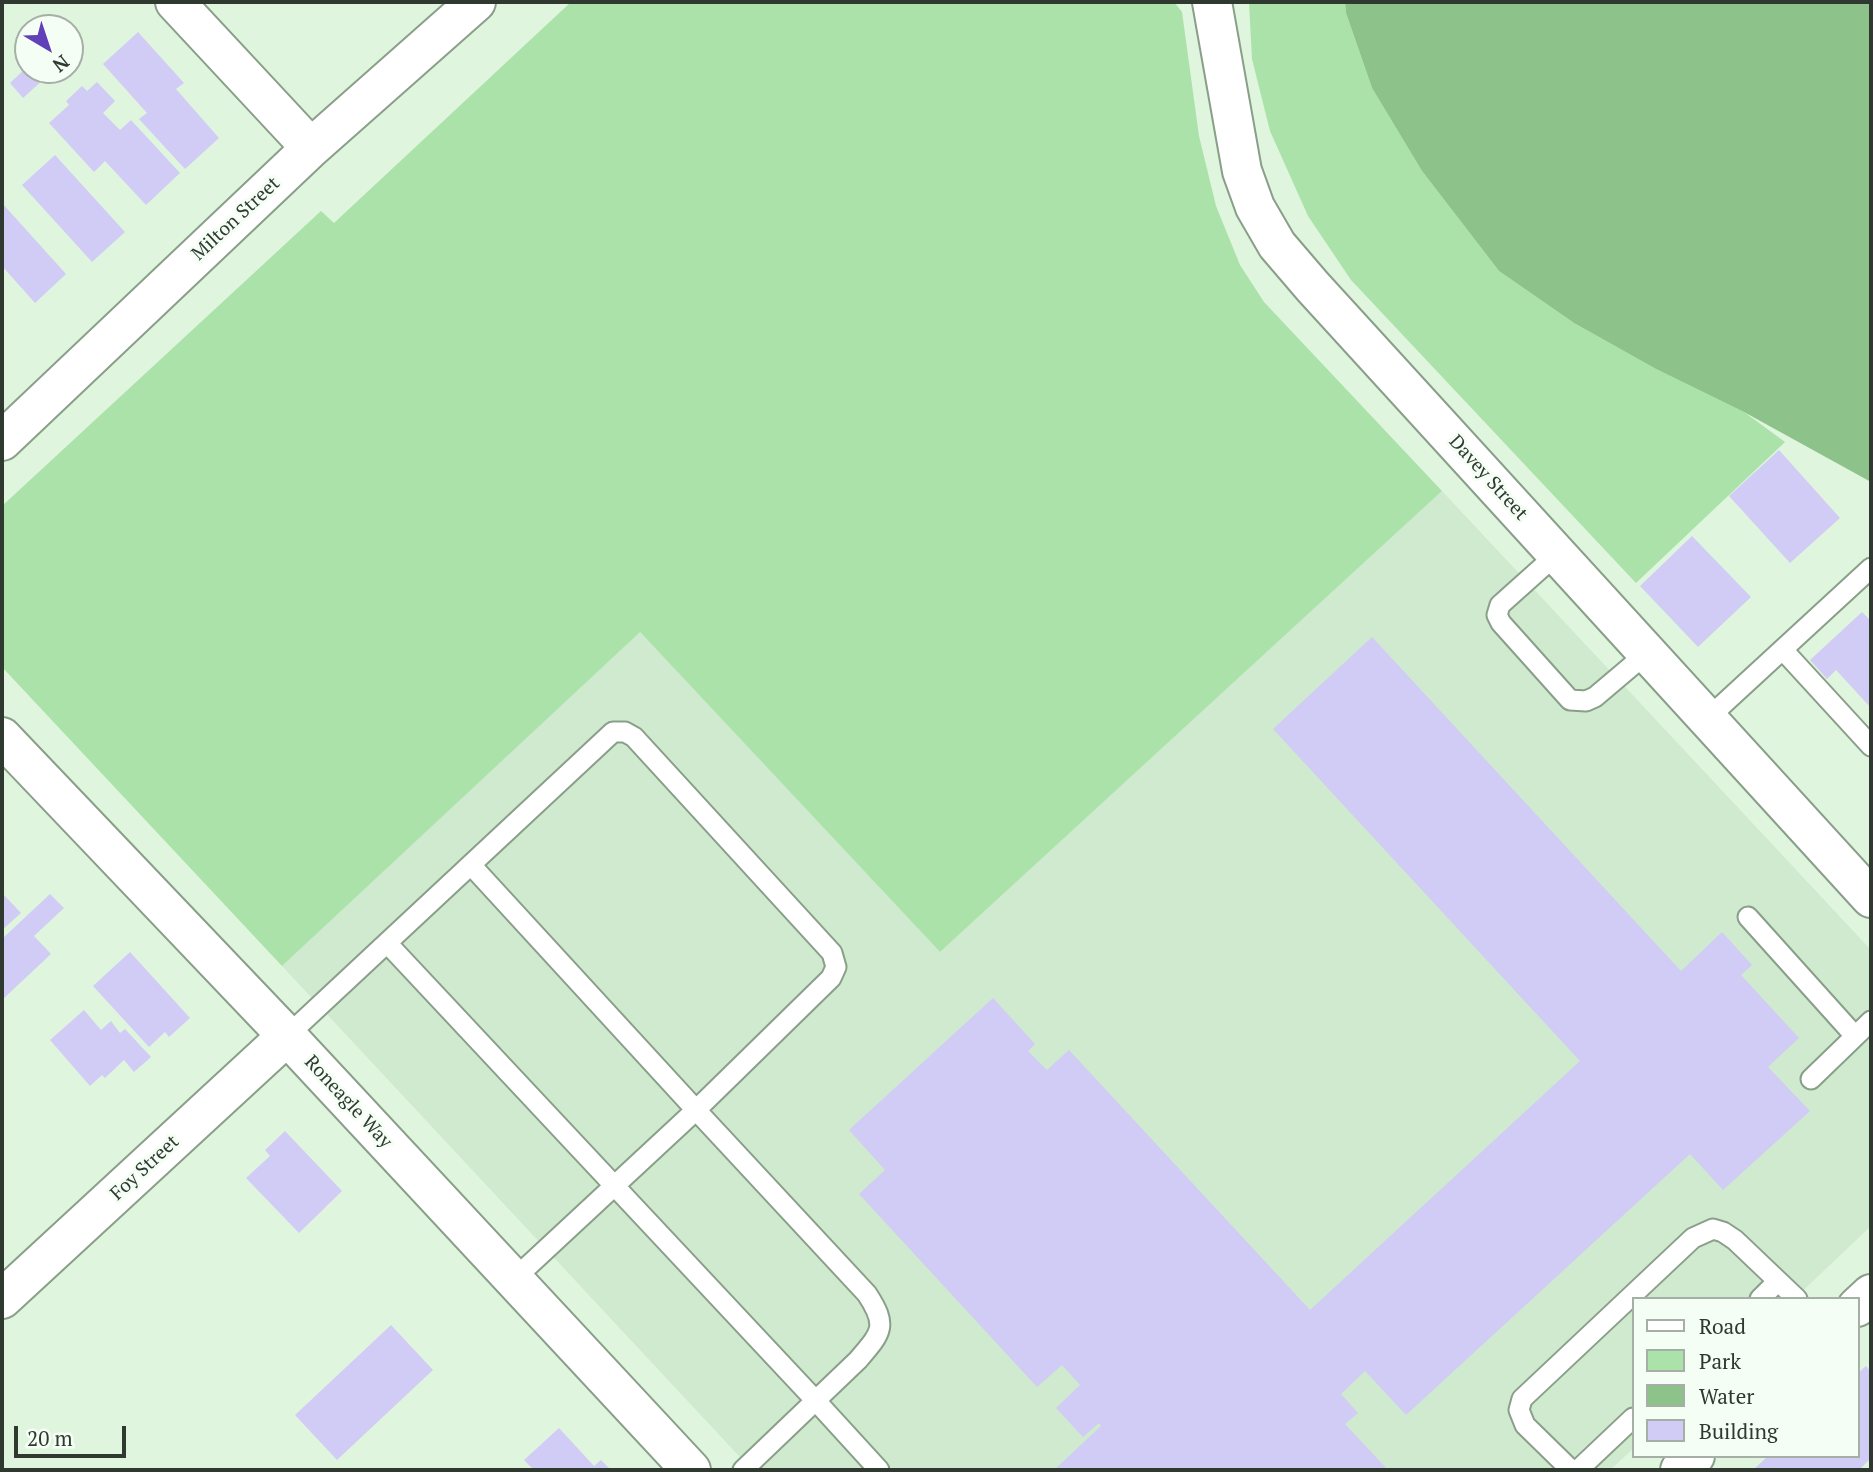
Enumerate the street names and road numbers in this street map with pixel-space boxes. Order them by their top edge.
street label: Milton Street [187,172,285,266]
street label: Davey Street [1444,431,1532,525]
street label: Roneagle Way [299,1051,397,1153]
street label: Foy Street [106,1131,184,1205]

